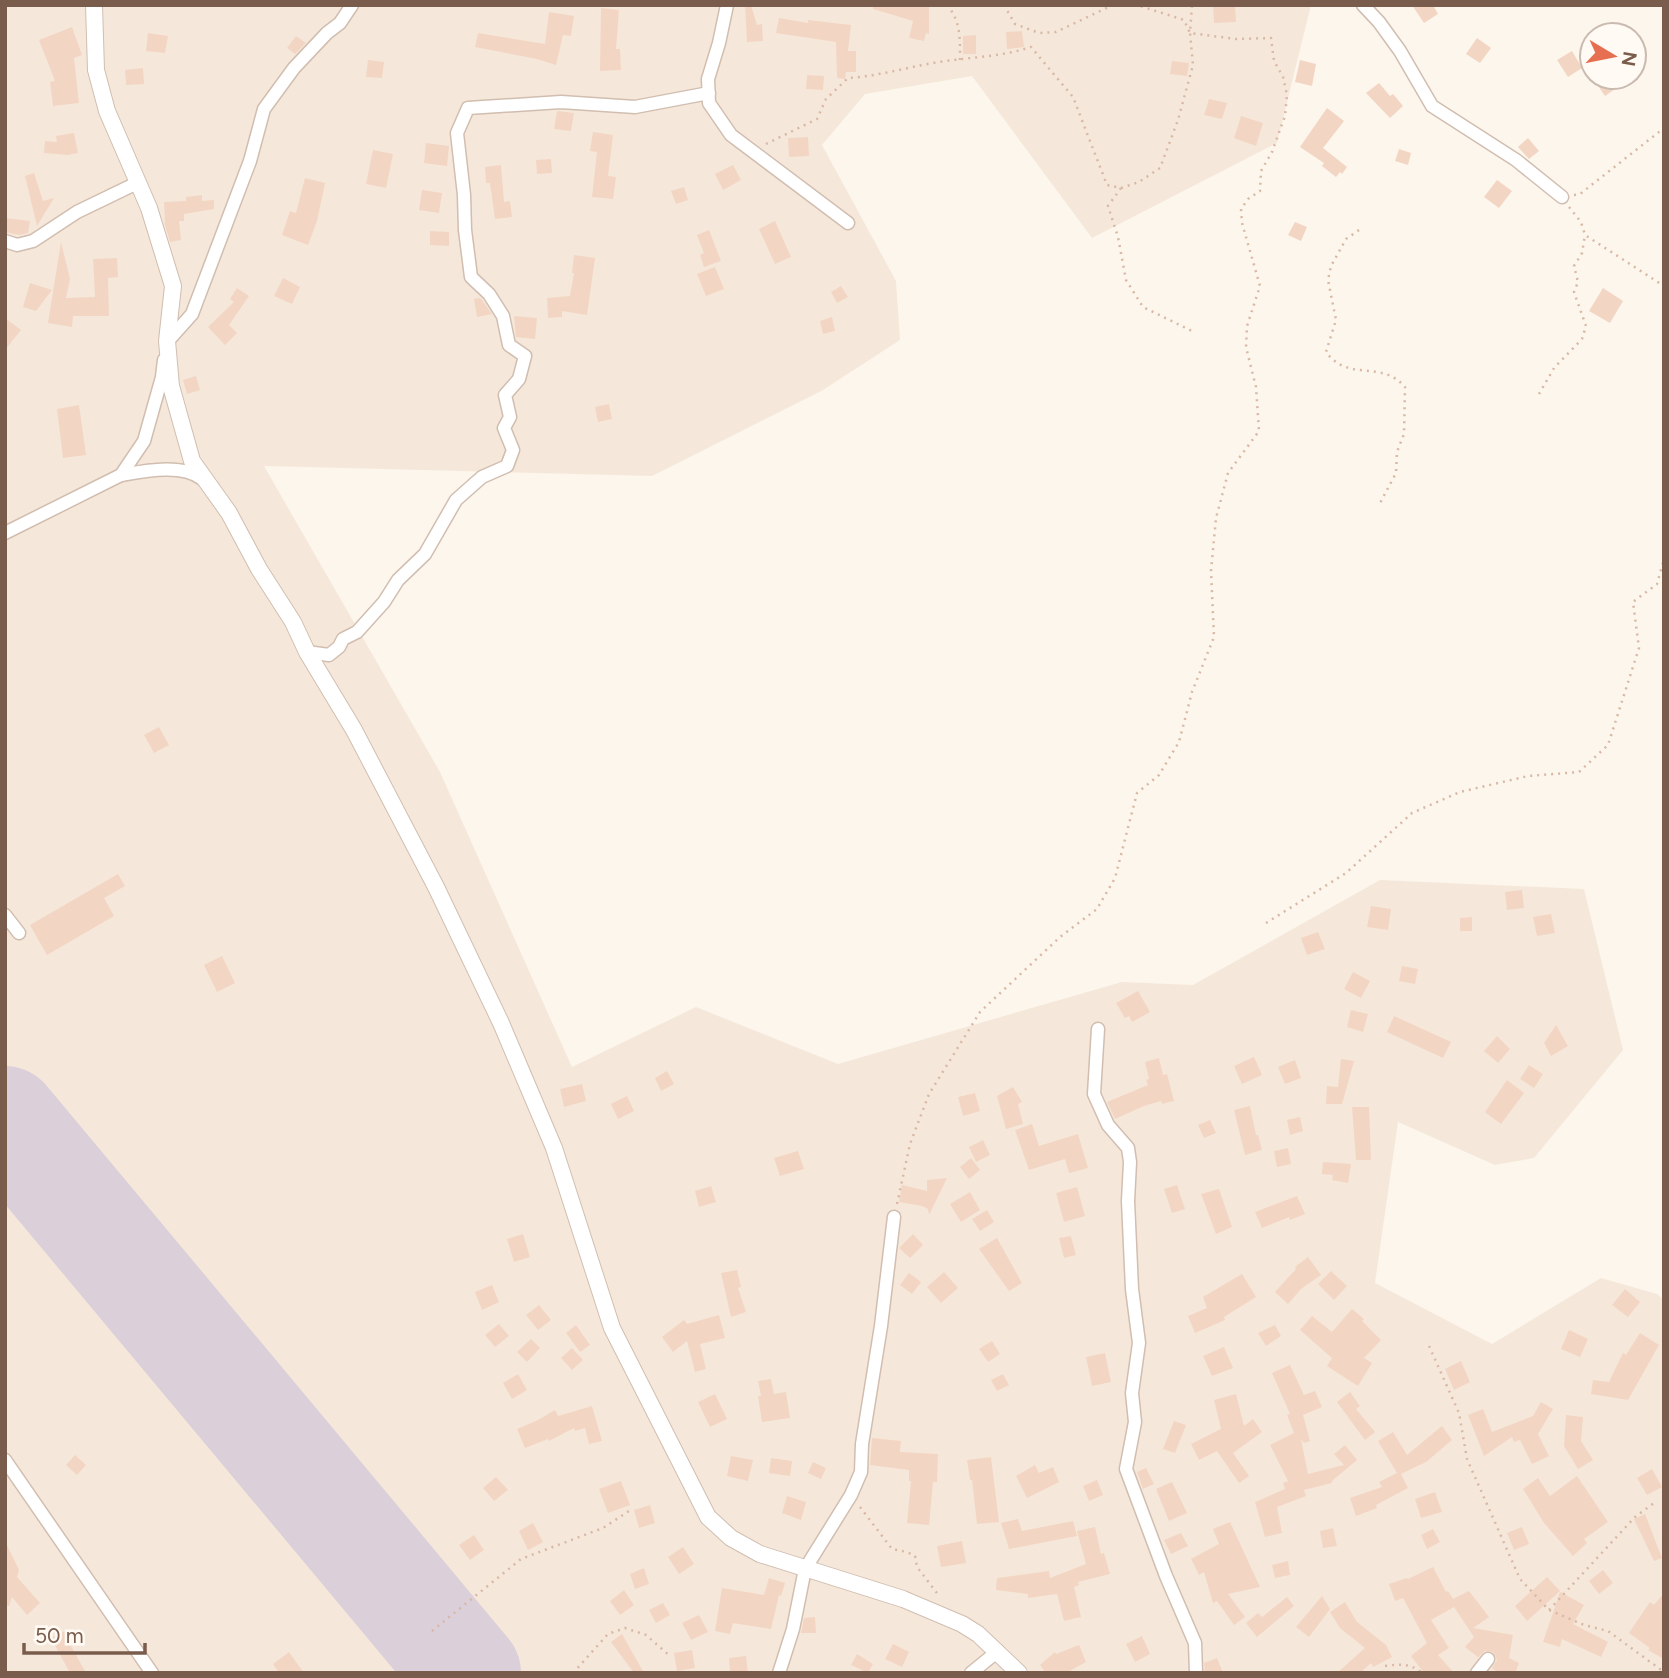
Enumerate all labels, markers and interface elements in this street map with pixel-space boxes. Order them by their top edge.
north arrow [1578,21,1648,91]
text: N [1617,50,1642,68]
scale bar [24,1612,145,1656]
text: 50 m [35,1623,84,1648]

